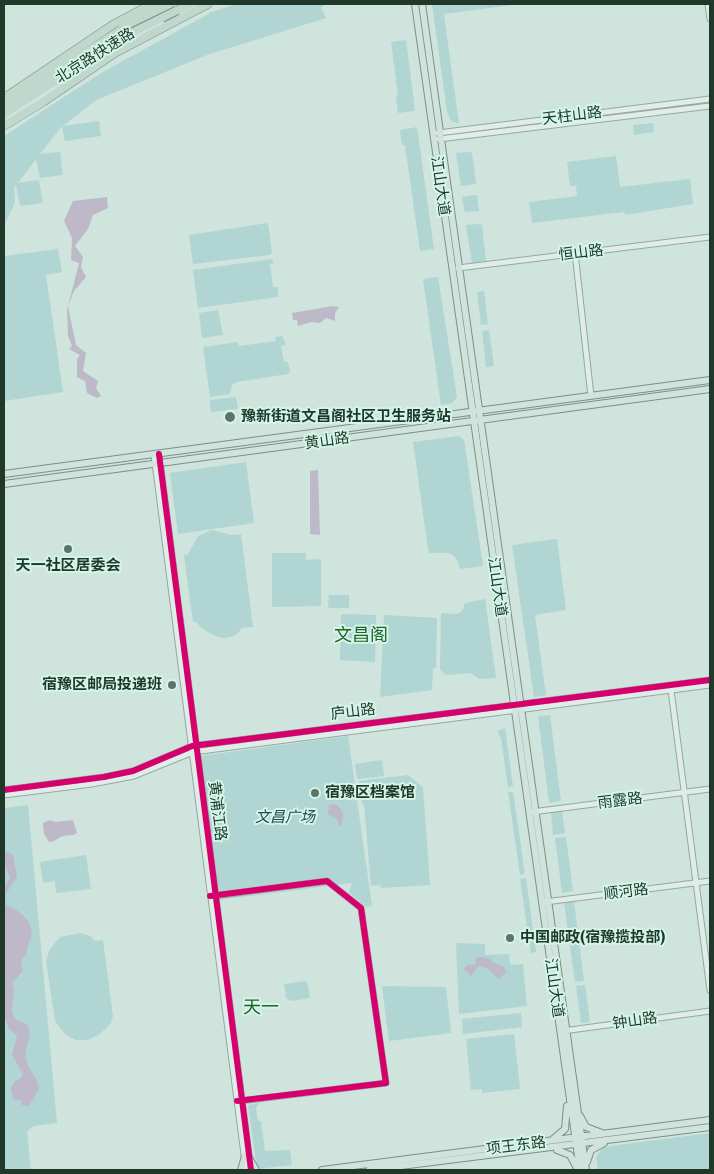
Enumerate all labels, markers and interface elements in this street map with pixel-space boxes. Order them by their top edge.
street label: 北京路快速路 [52,25,138,87]
street label: 天柱山路 [541,103,603,129]
street label: 江山大道 [427,155,453,217]
street label: 恒山路 [558,241,604,265]
place label: 豫新街道文昌阁社区卫生服务站 [241,408,451,426]
marker: 豫新街道文昌阁社区卫生服务站 [223,410,237,424]
street label: 黄山路 [303,429,351,453]
marker: 天一社区居委会 [62,543,74,555]
street label: 江山大道 [484,556,510,618]
place label: 天一社区居委会 [16,557,120,575]
district label: 文昌阁 [334,625,388,647]
place label: 宿豫区邮局投递班 [42,676,162,694]
marker: 宿豫区邮局投递班 [166,679,178,691]
street label: 庐山路 [330,700,376,724]
street label: 黄浦江路 [204,780,230,842]
place label: 宿豫区档案馆 [325,784,415,802]
marker: 宿豫区档案馆 [309,787,321,799]
street label: 雨露路 [597,789,643,813]
park label: 文昌广场 [255,809,315,827]
street label: 顺河路 [603,880,649,904]
place label: 中国邮政(宿豫揽投部) [520,929,666,947]
marker: 中国邮政(宿豫揽投部) [504,932,516,944]
street label: 江山大道 [541,957,567,1019]
district label: 天一 [243,997,279,1019]
street label: 钟山路 [611,1009,659,1033]
street label: 项王东路 [485,1133,547,1159]

